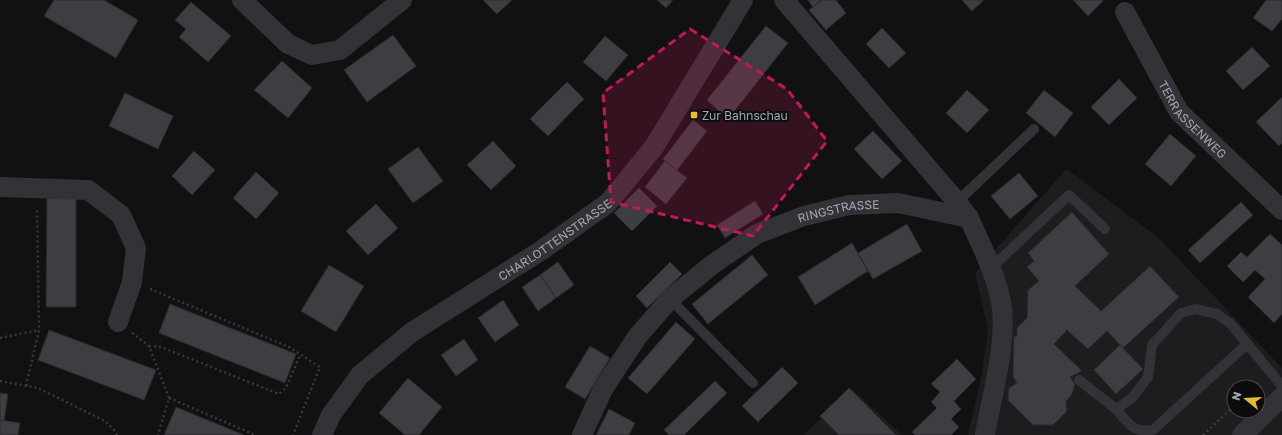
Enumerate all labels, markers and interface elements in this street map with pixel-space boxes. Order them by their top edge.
street label: TERRASSENWEG [1156,78,1230,161]
place label: Zur Bahnschau [702,108,788,123]
marker: Zur Bahnschau [689,110,699,120]
street label: CHARLOTTENSTRASSE [495,195,614,283]
street label: RINGSTRASSE [795,196,880,225]
north arrow [1226,379,1266,419]
text: N [1229,390,1243,402]

